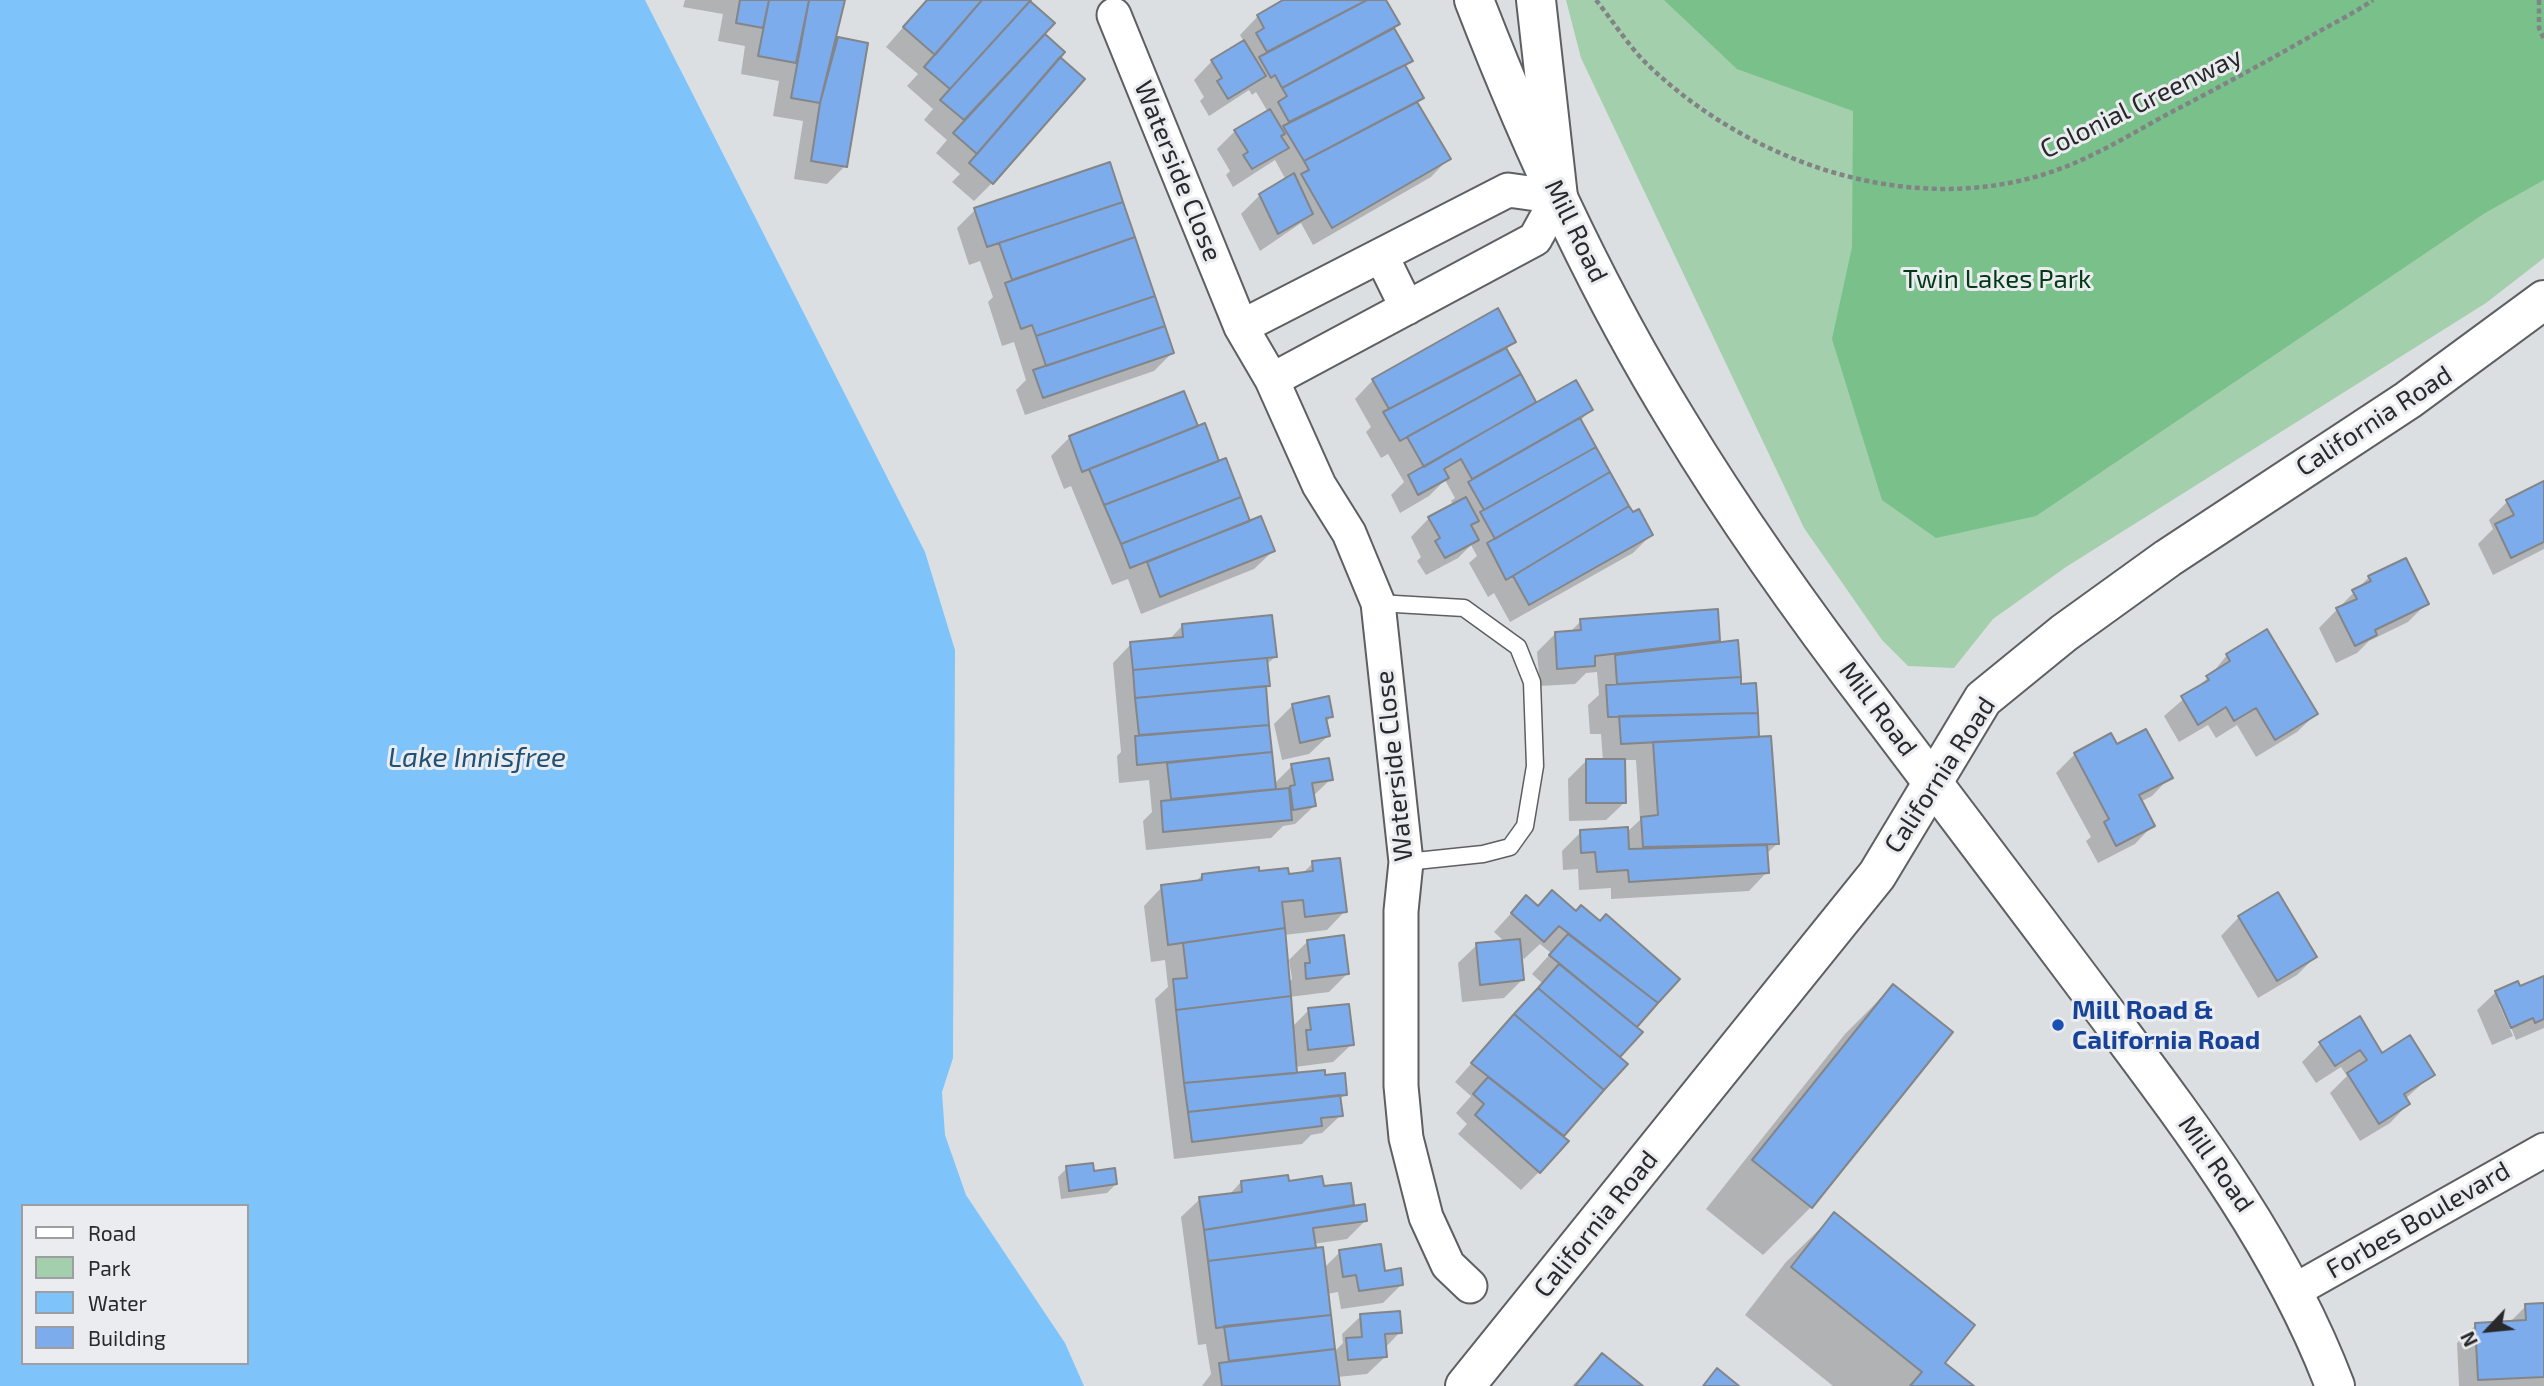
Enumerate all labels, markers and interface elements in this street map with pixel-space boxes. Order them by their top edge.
street label: Colonial Greenway [2035,41,2247,165]
street label: Waterside Close [1128,76,1228,266]
street label: Mill Road [1538,175,1614,287]
park label: Twin Lakes Park [1903,263,2091,295]
street label: California Road [2290,359,2458,483]
street label: Mill Road [1832,656,1924,762]
street label: Waterside Close [1368,669,1420,863]
street label: California Road [1878,691,2002,859]
water label: Lake Innisfree [388,741,566,775]
place label: Mill Road & California Road [2072,994,2260,1056]
marker: Mill Road & California Road [2050,1017,2066,1033]
street label: Mill Road [2172,1110,2260,1218]
street label: California Road [1527,1144,1665,1304]
street label: Forbes Boulevard [2321,1155,2515,1285]
legend [21,1204,248,1365]
text: Road [88,1220,136,1245]
text: Park [88,1255,131,1280]
text: Water [88,1290,147,1315]
north arrow [2453,1295,2523,1365]
text: Building [88,1325,166,1350]
text: N [2455,1328,2482,1351]

